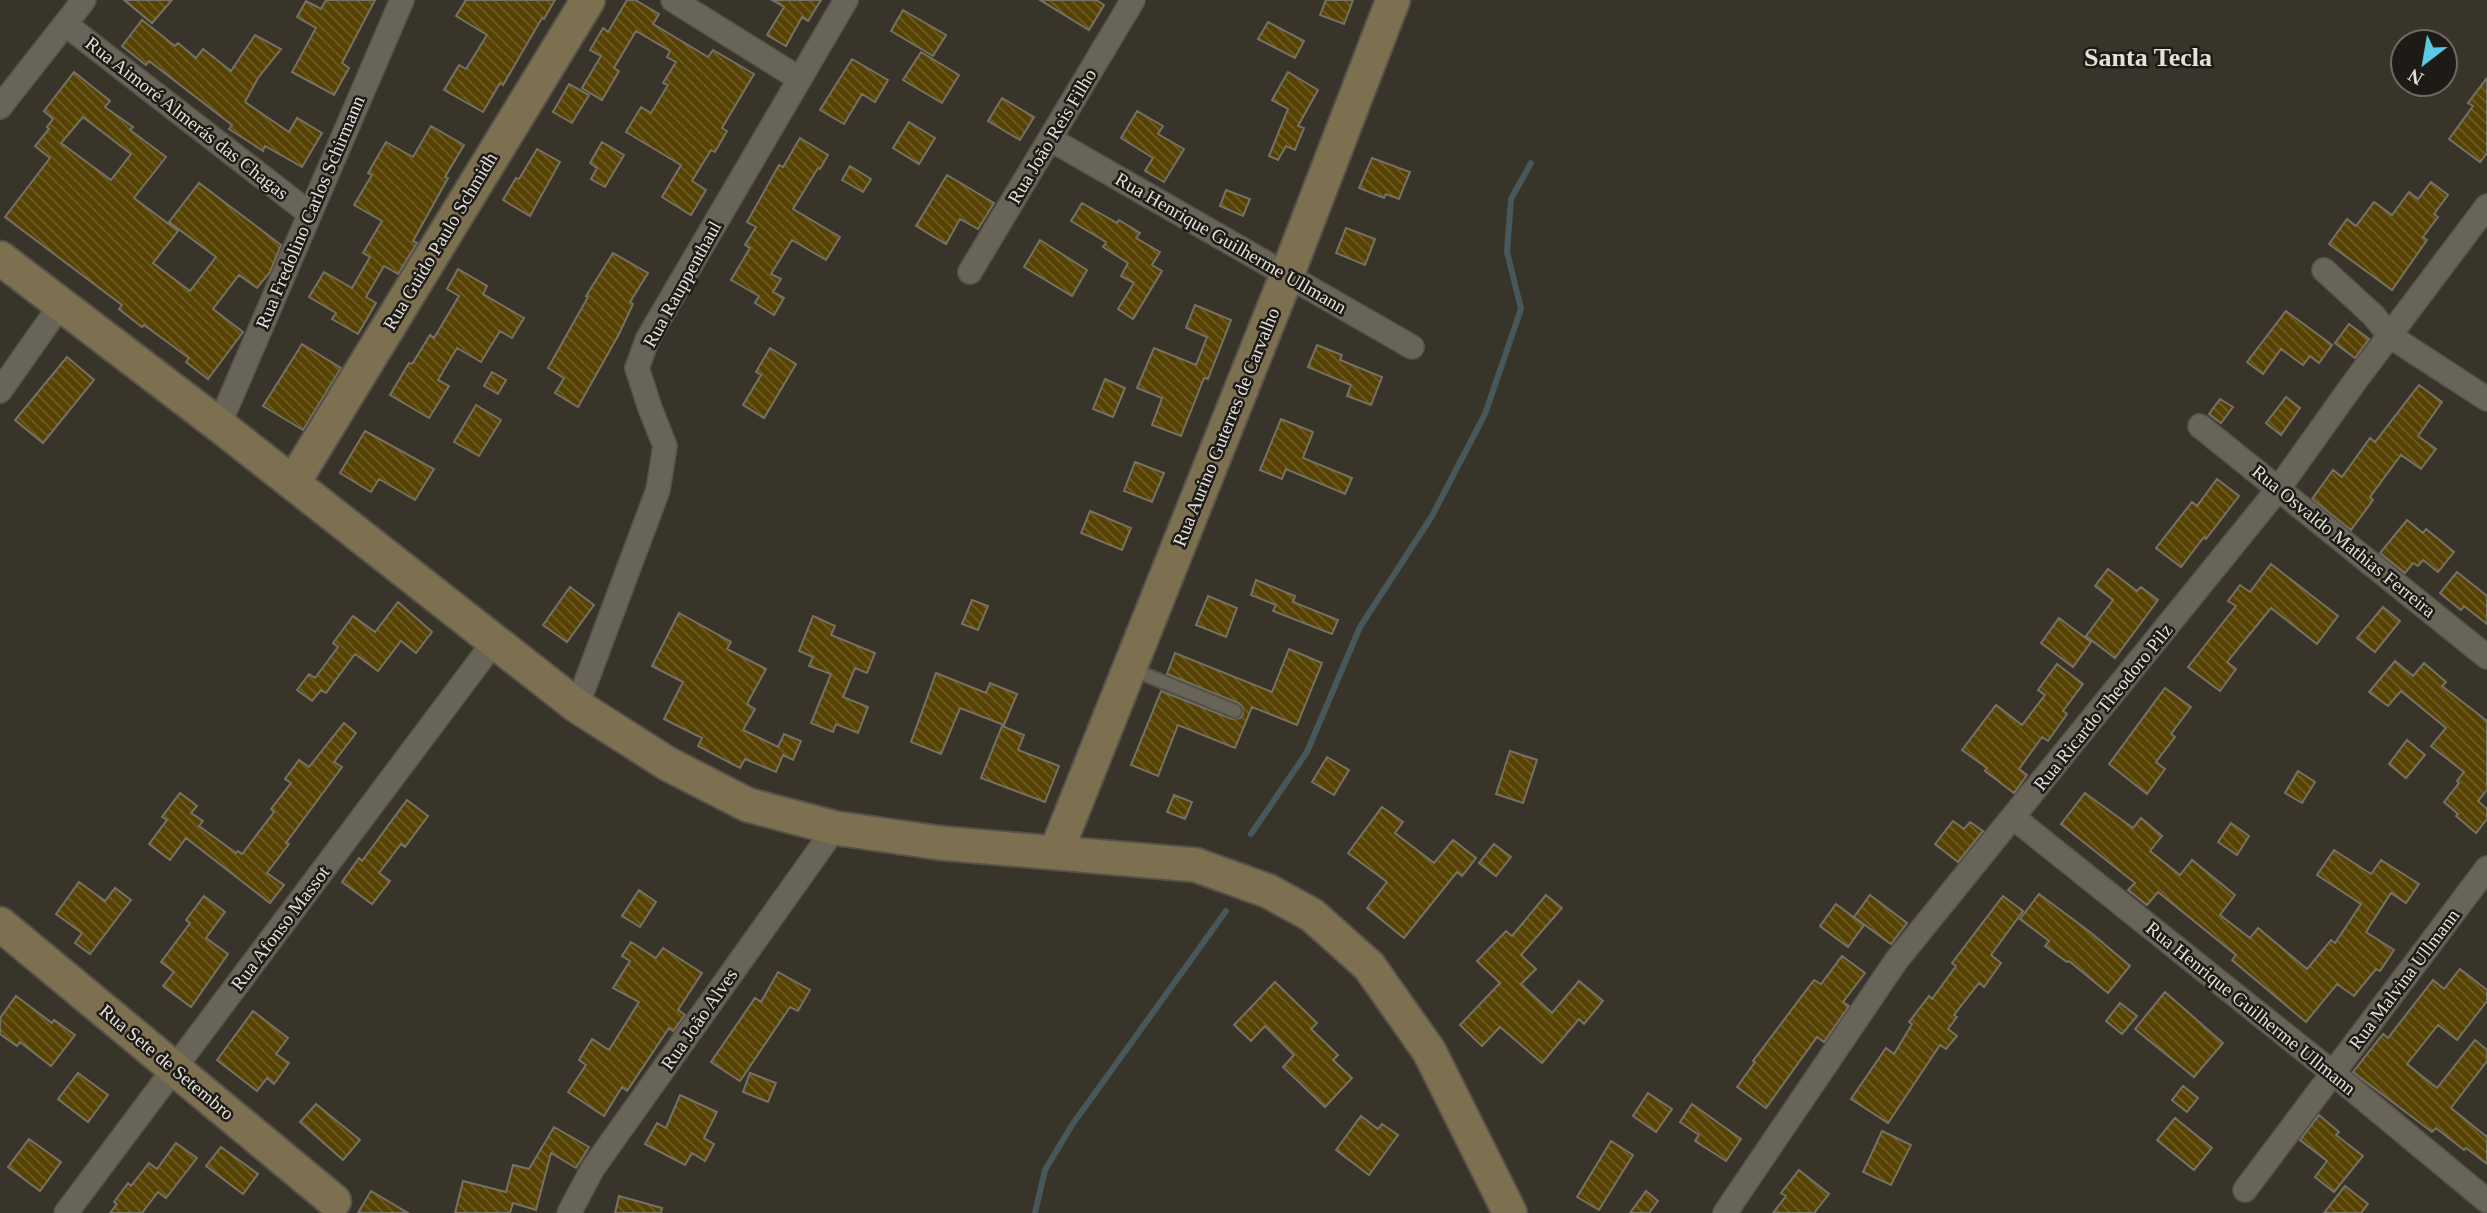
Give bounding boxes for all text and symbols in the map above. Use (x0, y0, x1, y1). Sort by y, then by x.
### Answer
north arrow (2389, 28, 2459, 98)
street label: Rua Aimoré Almerás das Chagas (82, 32, 292, 204)
district label: Santa Tecla (2084, 43, 2212, 72)
text: N (2404, 64, 2427, 90)
street label: Rua João Reis Filho (1003, 65, 1101, 207)
street label: Rua Fredolino Carlos Schirmann (251, 92, 369, 331)
street label: Rua Guido Paulo Schmidh (379, 148, 502, 333)
street label: Rua Henrique Guilherme Ullmann (1112, 168, 1351, 318)
street label: Rua Rauppenthaul (639, 217, 725, 351)
street label: Rua Aurino Guterres de Carvalho (1168, 305, 1284, 549)
street label: Rua Osvaldo Mathias Ferreira (2248, 461, 2440, 622)
street label: Rua Ricardo Theodoro Pilz (2029, 620, 2177, 794)
street label: Rua Afonso Massot (227, 861, 334, 994)
street label: Rua Malvina Ullmann (2344, 904, 2464, 1053)
street label: Rua Henrique Guilherme Ullmann (2142, 917, 2360, 1099)
street label: Rua João Alves (656, 965, 742, 1073)
street label: Rua Sete de Setembro (96, 1000, 238, 1124)

